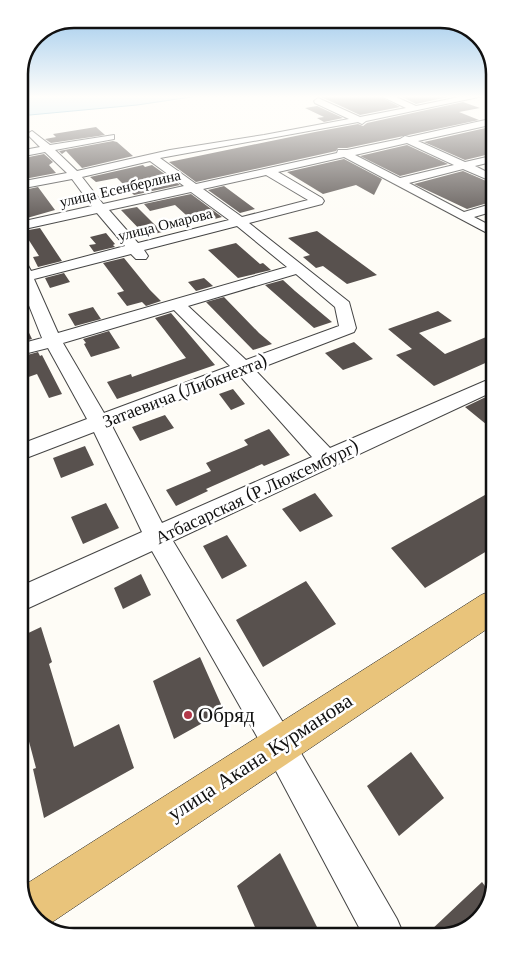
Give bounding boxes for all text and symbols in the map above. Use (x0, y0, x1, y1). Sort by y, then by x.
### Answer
street label: улица Есенберлина (58, 165, 183, 211)
street label: улица Омарова (116, 203, 215, 245)
street label: Затаевича (Либкнехта) (100, 349, 270, 433)
street label: Атбасарская (Р.Люксембург) (152, 435, 362, 549)
street label: улица Акана Курманова (163, 687, 358, 826)
place label: Обряд (198, 702, 255, 728)
marker: Обряд (182, 709, 194, 721)

